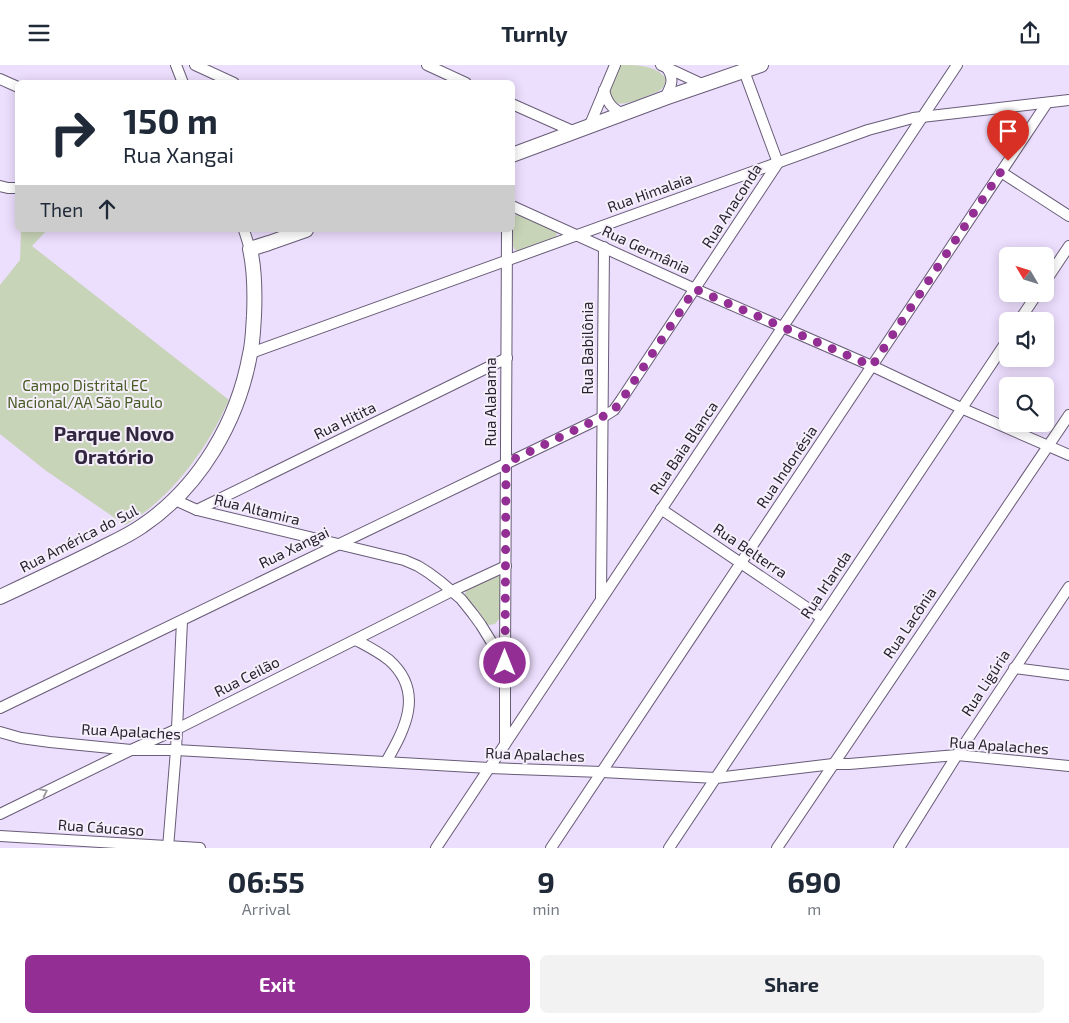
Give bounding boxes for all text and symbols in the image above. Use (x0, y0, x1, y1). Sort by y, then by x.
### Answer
icon: menu (25, 19, 53, 47)
icon: share (1016, 19, 1044, 47)
text: Turnly (501, 20, 568, 46)
text: 150 m (123, 99, 218, 141)
icon: right (40, 100, 105, 165)
pin (987, 110, 1029, 161)
icon: arrive (994, 117, 1022, 145)
text: Rua Xangai (123, 141, 234, 167)
street label: Rua Anaconda (697, 160, 765, 251)
street label: Rua Himalaia (605, 168, 695, 216)
icon: ahead (93, 195, 121, 223)
text: Then (40, 198, 83, 221)
street label: Rua Germânia (600, 221, 693, 277)
north arrow (999, 247, 1054, 303)
map controls (999, 247, 1054, 432)
street label: Rua Babilônia (578, 302, 596, 394)
button: sound (999, 312, 1054, 367)
street label: Rua Alabama (481, 357, 499, 447)
park label: Campo Distrital EC Nacional/AA São Paulo (7, 376, 163, 411)
button: search (999, 377, 1054, 432)
street label: Rua Hitita (311, 397, 378, 443)
street label: Rua Baia Blanca (645, 397, 721, 497)
district label: Parque Novo Oratório (54, 421, 174, 468)
street label: Rua Indonésia (752, 422, 820, 511)
street label: Rua Altamira (212, 490, 302, 528)
street label: Rua América do Sul (16, 500, 141, 576)
street label: Rua Belterra (710, 519, 791, 581)
street label: Rua Xangai (256, 522, 332, 572)
street label: Rua Irlanda (796, 547, 854, 622)
street label: Rua Lacônia (879, 584, 939, 661)
position arrow (478, 636, 530, 688)
street label: Rua Ligúria (957, 646, 1013, 719)
street label: Rua Ceilão (211, 652, 282, 700)
street label: Rua Apalaches (81, 719, 181, 743)
street label: Rua Apalaches (949, 733, 1049, 757)
street label: Rua Apalaches (485, 743, 585, 765)
one-way arrow (39, 788, 48, 799)
street label: Rua Cáucaso (57, 815, 145, 839)
text: 06:55 (227, 863, 305, 899)
text: 9 (537, 863, 555, 899)
text: 690 (787, 863, 842, 899)
text: Arrival (242, 899, 291, 918)
text: min (532, 899, 560, 918)
text: m (807, 899, 821, 918)
button: Exit (25, 955, 530, 1013)
button: Share (540, 955, 1044, 1013)

